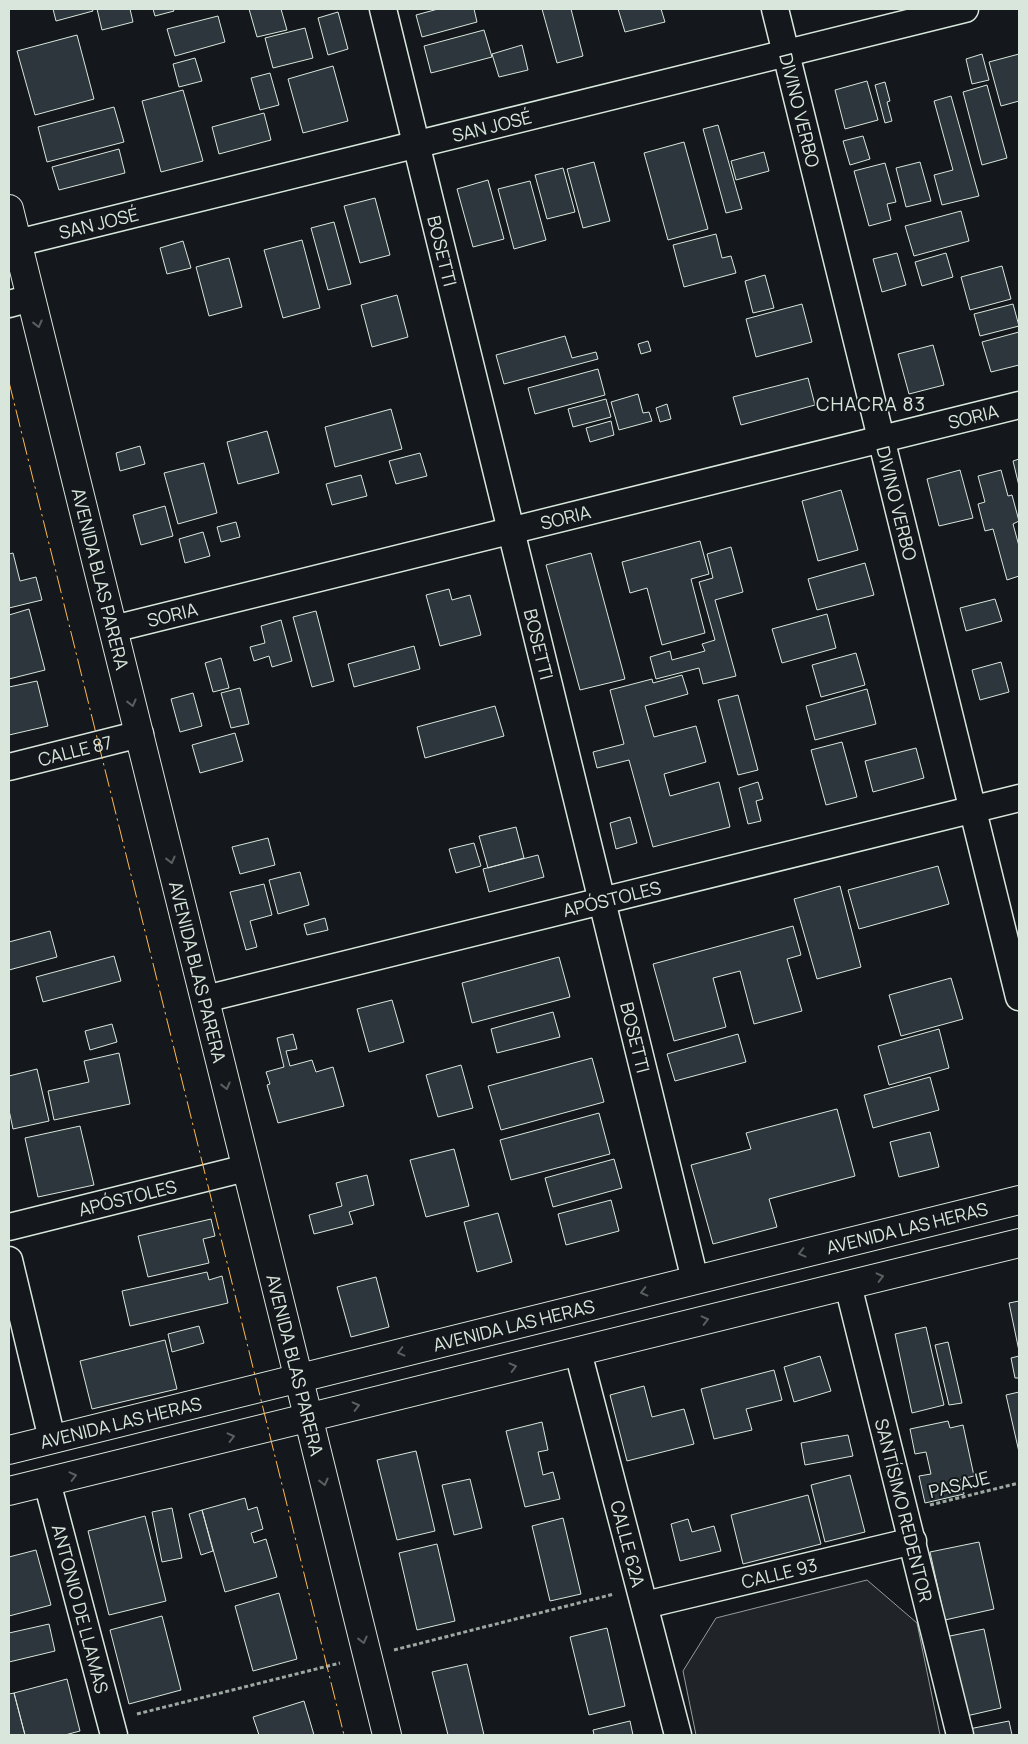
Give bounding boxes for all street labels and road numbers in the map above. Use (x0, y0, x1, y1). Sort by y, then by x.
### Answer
street label: DIVINO VERBO (774, 50, 826, 170)
street label: SAN JOSÉ (449, 104, 534, 147)
street label: SAN JOSÉ (56, 201, 141, 244)
street label: BOSETTI (422, 213, 463, 289)
street label: SORIA (945, 398, 1001, 434)
street label: DIVINO VERBO (871, 444, 923, 563)
street label: AVENIDA BLAS PARERA (67, 485, 135, 673)
street label: SORIA (538, 499, 594, 535)
street label: SORIA (145, 596, 200, 632)
street label: BOSETTI (519, 606, 559, 682)
street label: CALLE 87 (35, 730, 115, 771)
street label: APÓSTOLES (560, 875, 663, 922)
street label: AVENIDA BLAS PARERA (164, 879, 232, 1066)
street label: BOSETTI (615, 1000, 656, 1075)
street label: APÓSTOLES (76, 1174, 179, 1221)
street label: AVENIDA LAS HERAS (824, 1196, 990, 1259)
street label: AVENIDA BLAS PARERA (261, 1272, 330, 1459)
street label: AVENIDA LAS HERAS (430, 1294, 597, 1357)
street label: AVENIDA LAS HERAS (37, 1391, 204, 1454)
street label: SANTÍSIMO REDENTOR (870, 1416, 938, 1604)
street label: PASAJE (926, 1465, 992, 1503)
street label: CALLE 62A (605, 1498, 651, 1590)
street label: ANTONIO DE LLAMAS (47, 1522, 114, 1696)
street label: CALLE 93 (739, 1552, 820, 1594)

